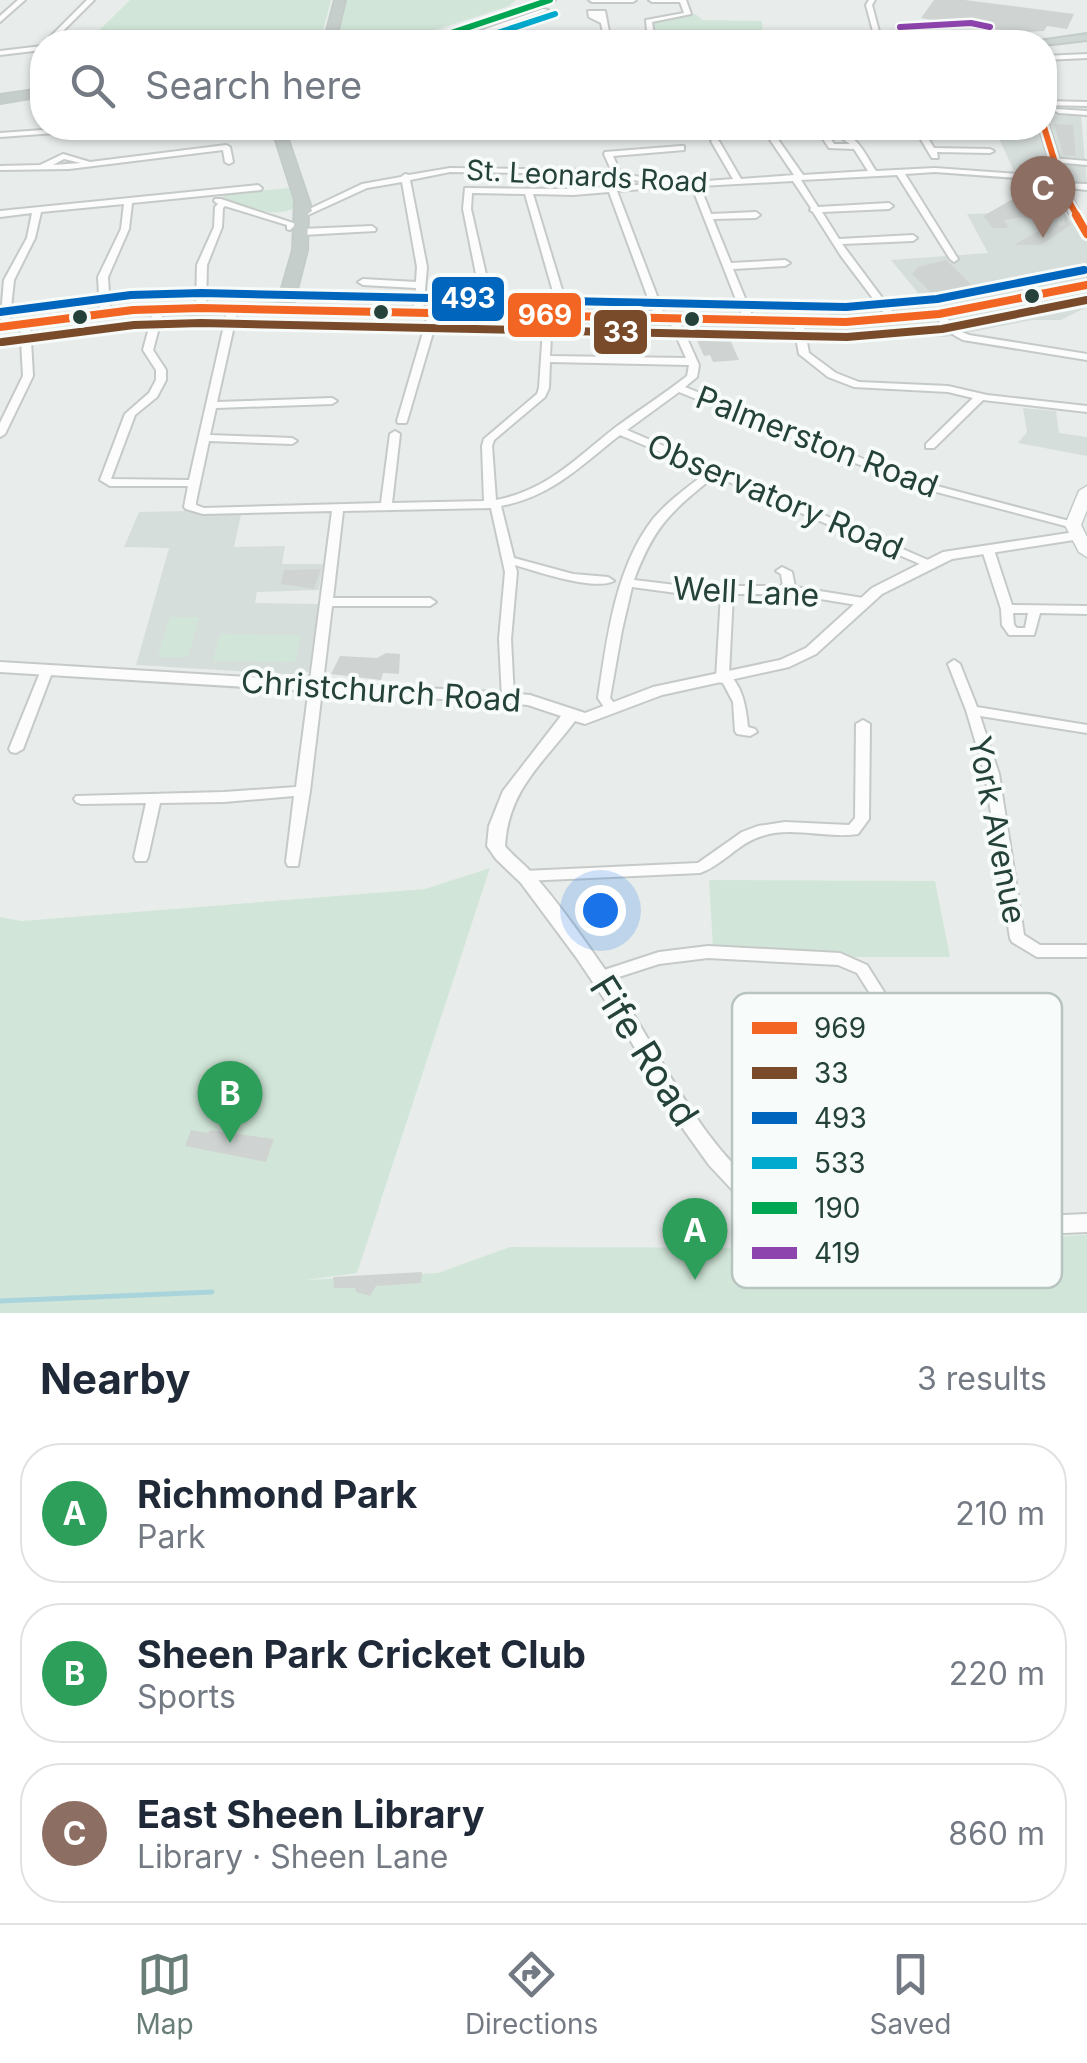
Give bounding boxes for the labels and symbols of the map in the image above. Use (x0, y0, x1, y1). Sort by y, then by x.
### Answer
street label: St. Leonards Road (465, 153, 709, 199)
pin: C (1010, 156, 1076, 238)
line badge: 493 (430, 275, 506, 323)
text: 493 (440, 281, 496, 315)
unlabelled marker (1022, 286, 1042, 306)
line badge: 969 (506, 291, 583, 339)
text: 969 (518, 298, 572, 332)
unlabelled marker (371, 302, 391, 322)
unlabelled marker (70, 307, 90, 327)
line badge: 33 (592, 308, 649, 356)
unlabelled marker (682, 309, 702, 329)
text: 33 (603, 315, 639, 349)
street label: Palmerston Road (691, 377, 944, 506)
street label: Observatory Road (641, 425, 909, 568)
street label: Well Lane (672, 568, 820, 615)
street label: Christchurch Road (240, 661, 522, 720)
street label: York Avenue (960, 733, 1035, 927)
your location (575, 885, 626, 936)
street label: Fife Road (581, 967, 709, 1134)
legend (732, 993, 1062, 1288)
text: 969 (814, 1011, 866, 1045)
text: 33 (814, 1056, 849, 1090)
pin: B (198, 1060, 262, 1143)
text: 493 (814, 1101, 867, 1135)
text: 533 (814, 1146, 866, 1180)
text: 190 (814, 1191, 860, 1225)
pin: A (662, 1198, 728, 1280)
text: 419 (814, 1236, 860, 1270)

